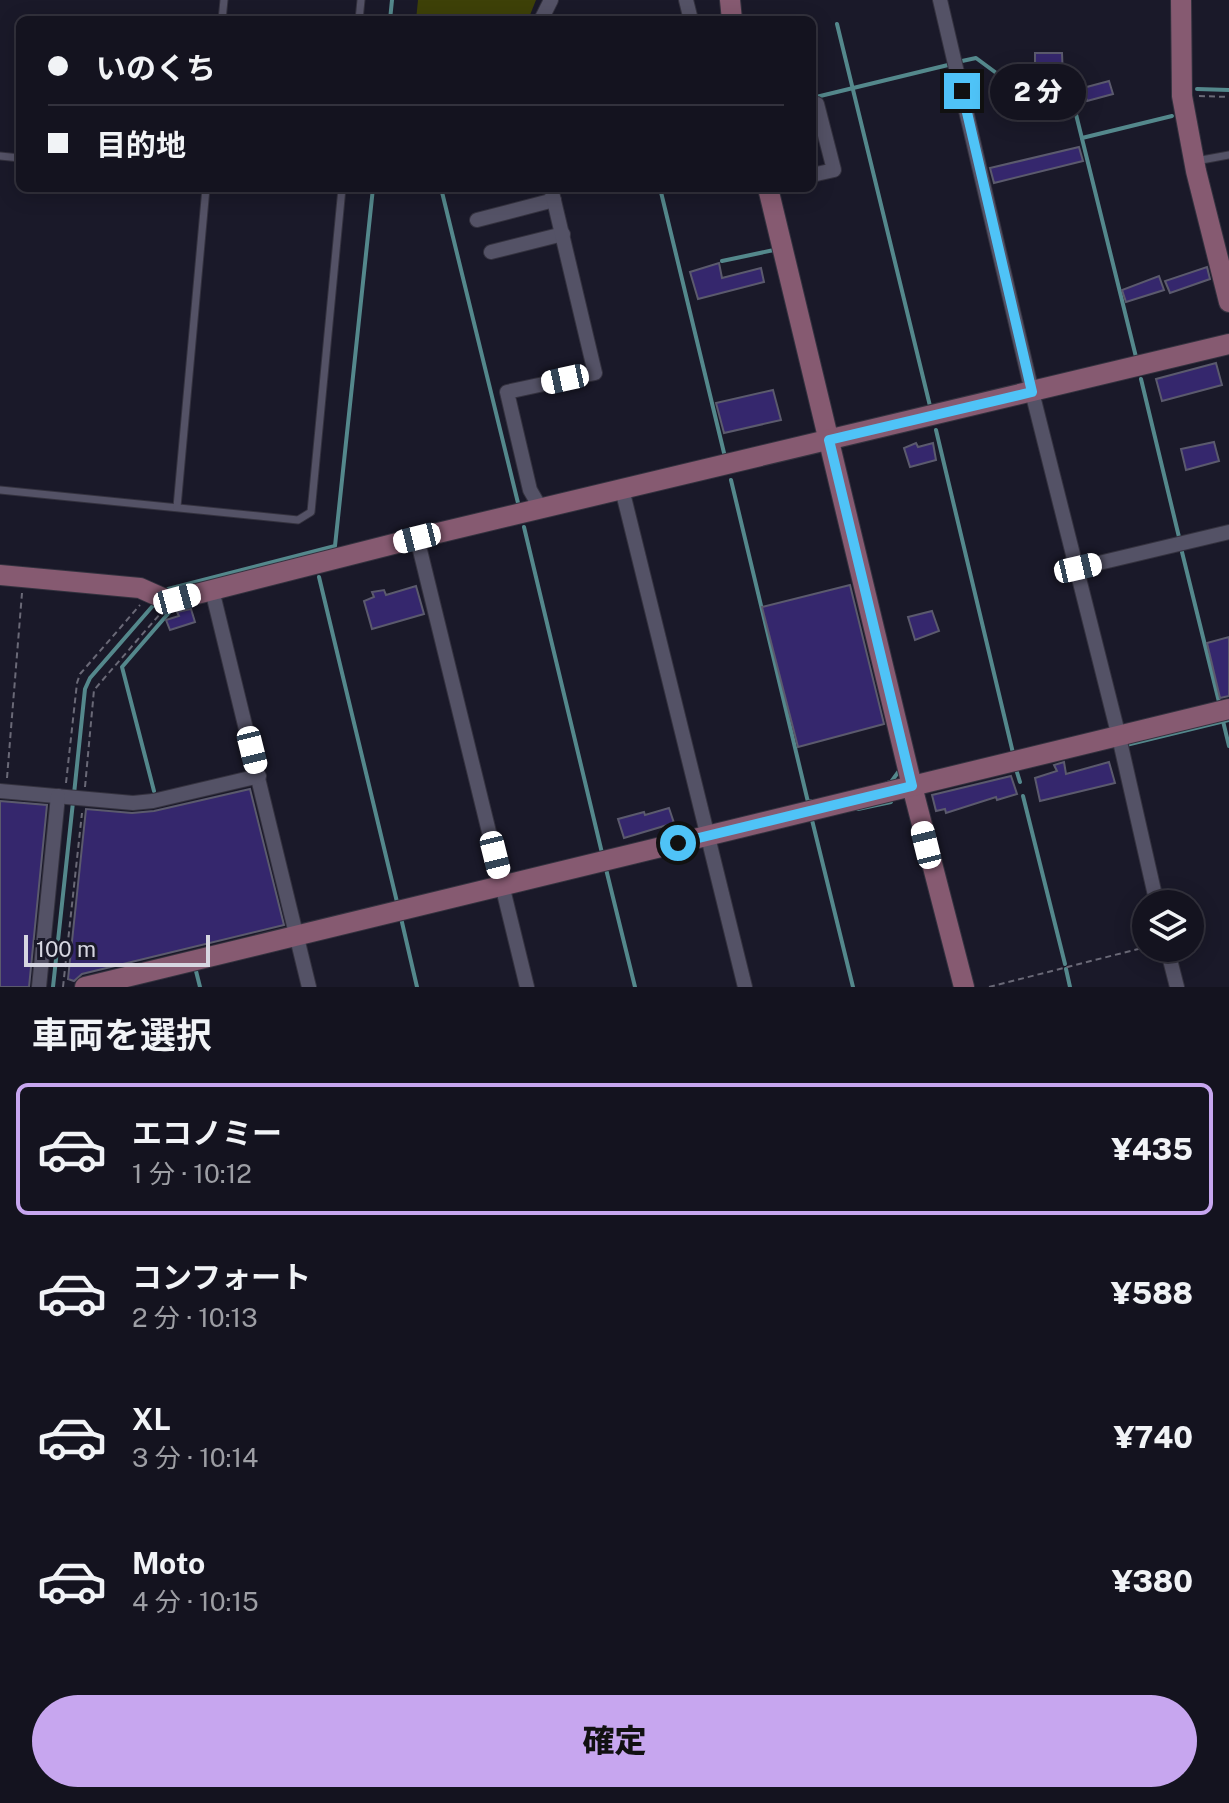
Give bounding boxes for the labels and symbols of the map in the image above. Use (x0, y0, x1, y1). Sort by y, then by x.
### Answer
callout: 2 分 (990, 63, 1086, 119)
route end (944, 73, 980, 109)
car (539, 362, 591, 396)
car (391, 521, 443, 555)
car (1052, 551, 1104, 585)
car (151, 581, 203, 617)
car (235, 724, 269, 776)
car (909, 819, 943, 871)
route start (660, 825, 696, 861)
car (478, 829, 512, 881)
scale bar (24, 931, 210, 967)

